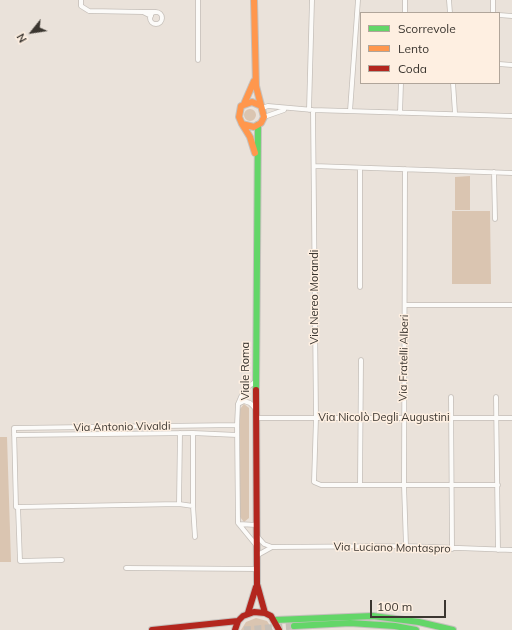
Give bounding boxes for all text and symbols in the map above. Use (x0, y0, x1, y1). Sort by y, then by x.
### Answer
north arrow (12, 12, 52, 52)
legend (360, 12, 500, 84)
text: Scorrevole (398, 21, 456, 36)
text: N (13, 31, 30, 45)
text: Lento (398, 41, 429, 56)
text: Coda (398, 61, 427, 76)
street label: Via Nereo Morandi (308, 250, 322, 344)
street label: Via Fratelli Alberi (397, 315, 411, 401)
street label: Viale Roma (239, 342, 253, 400)
street label: Via Nicolò Degli Augustini (318, 411, 450, 425)
street label: Via Antonio Vivaldi (73, 420, 171, 434)
street label: Via Luciano Montaspro (333, 540, 451, 556)
scale bar (372, 592, 448, 618)
text: 100 m (377, 599, 412, 614)

